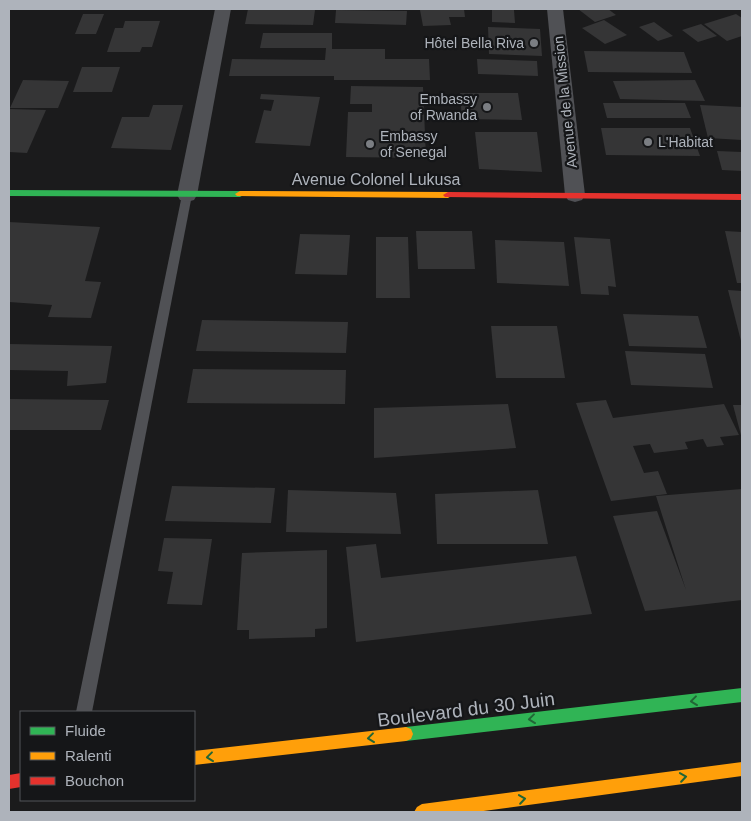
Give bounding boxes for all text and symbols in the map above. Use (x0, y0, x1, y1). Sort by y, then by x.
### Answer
place label: Hôtel Bella Riva (424, 35, 524, 51)
street label: Avenue de la Mission (550, 35, 580, 169)
marker: Hôtel Bella Riva (528, 37, 540, 49)
place label: Embassy of Rwanda (410, 91, 477, 123)
marker: Embassy of Rwanda (481, 101, 493, 113)
place label: Embassy of Senegal (380, 128, 447, 160)
place label: L'Habitat (658, 134, 713, 150)
marker: L'Habitat (642, 136, 654, 148)
marker: Embassy of Senegal (364, 138, 376, 150)
street label: Avenue Colonel Lukusa (292, 171, 460, 188)
street label: Boulevard du 30 Juin (376, 688, 556, 731)
one-way arrow (690, 695, 698, 706)
legend (20, 711, 195, 801)
one-way arrow (528, 713, 536, 724)
text: Fluide (65, 722, 106, 739)
one-way arrow (367, 732, 375, 743)
text: Ralenti (65, 747, 112, 764)
one-way arrow (205, 751, 213, 762)
text: Bouchon (65, 772, 124, 789)
one-way arrow (680, 772, 688, 783)
one-way arrow (518, 794, 527, 804)

